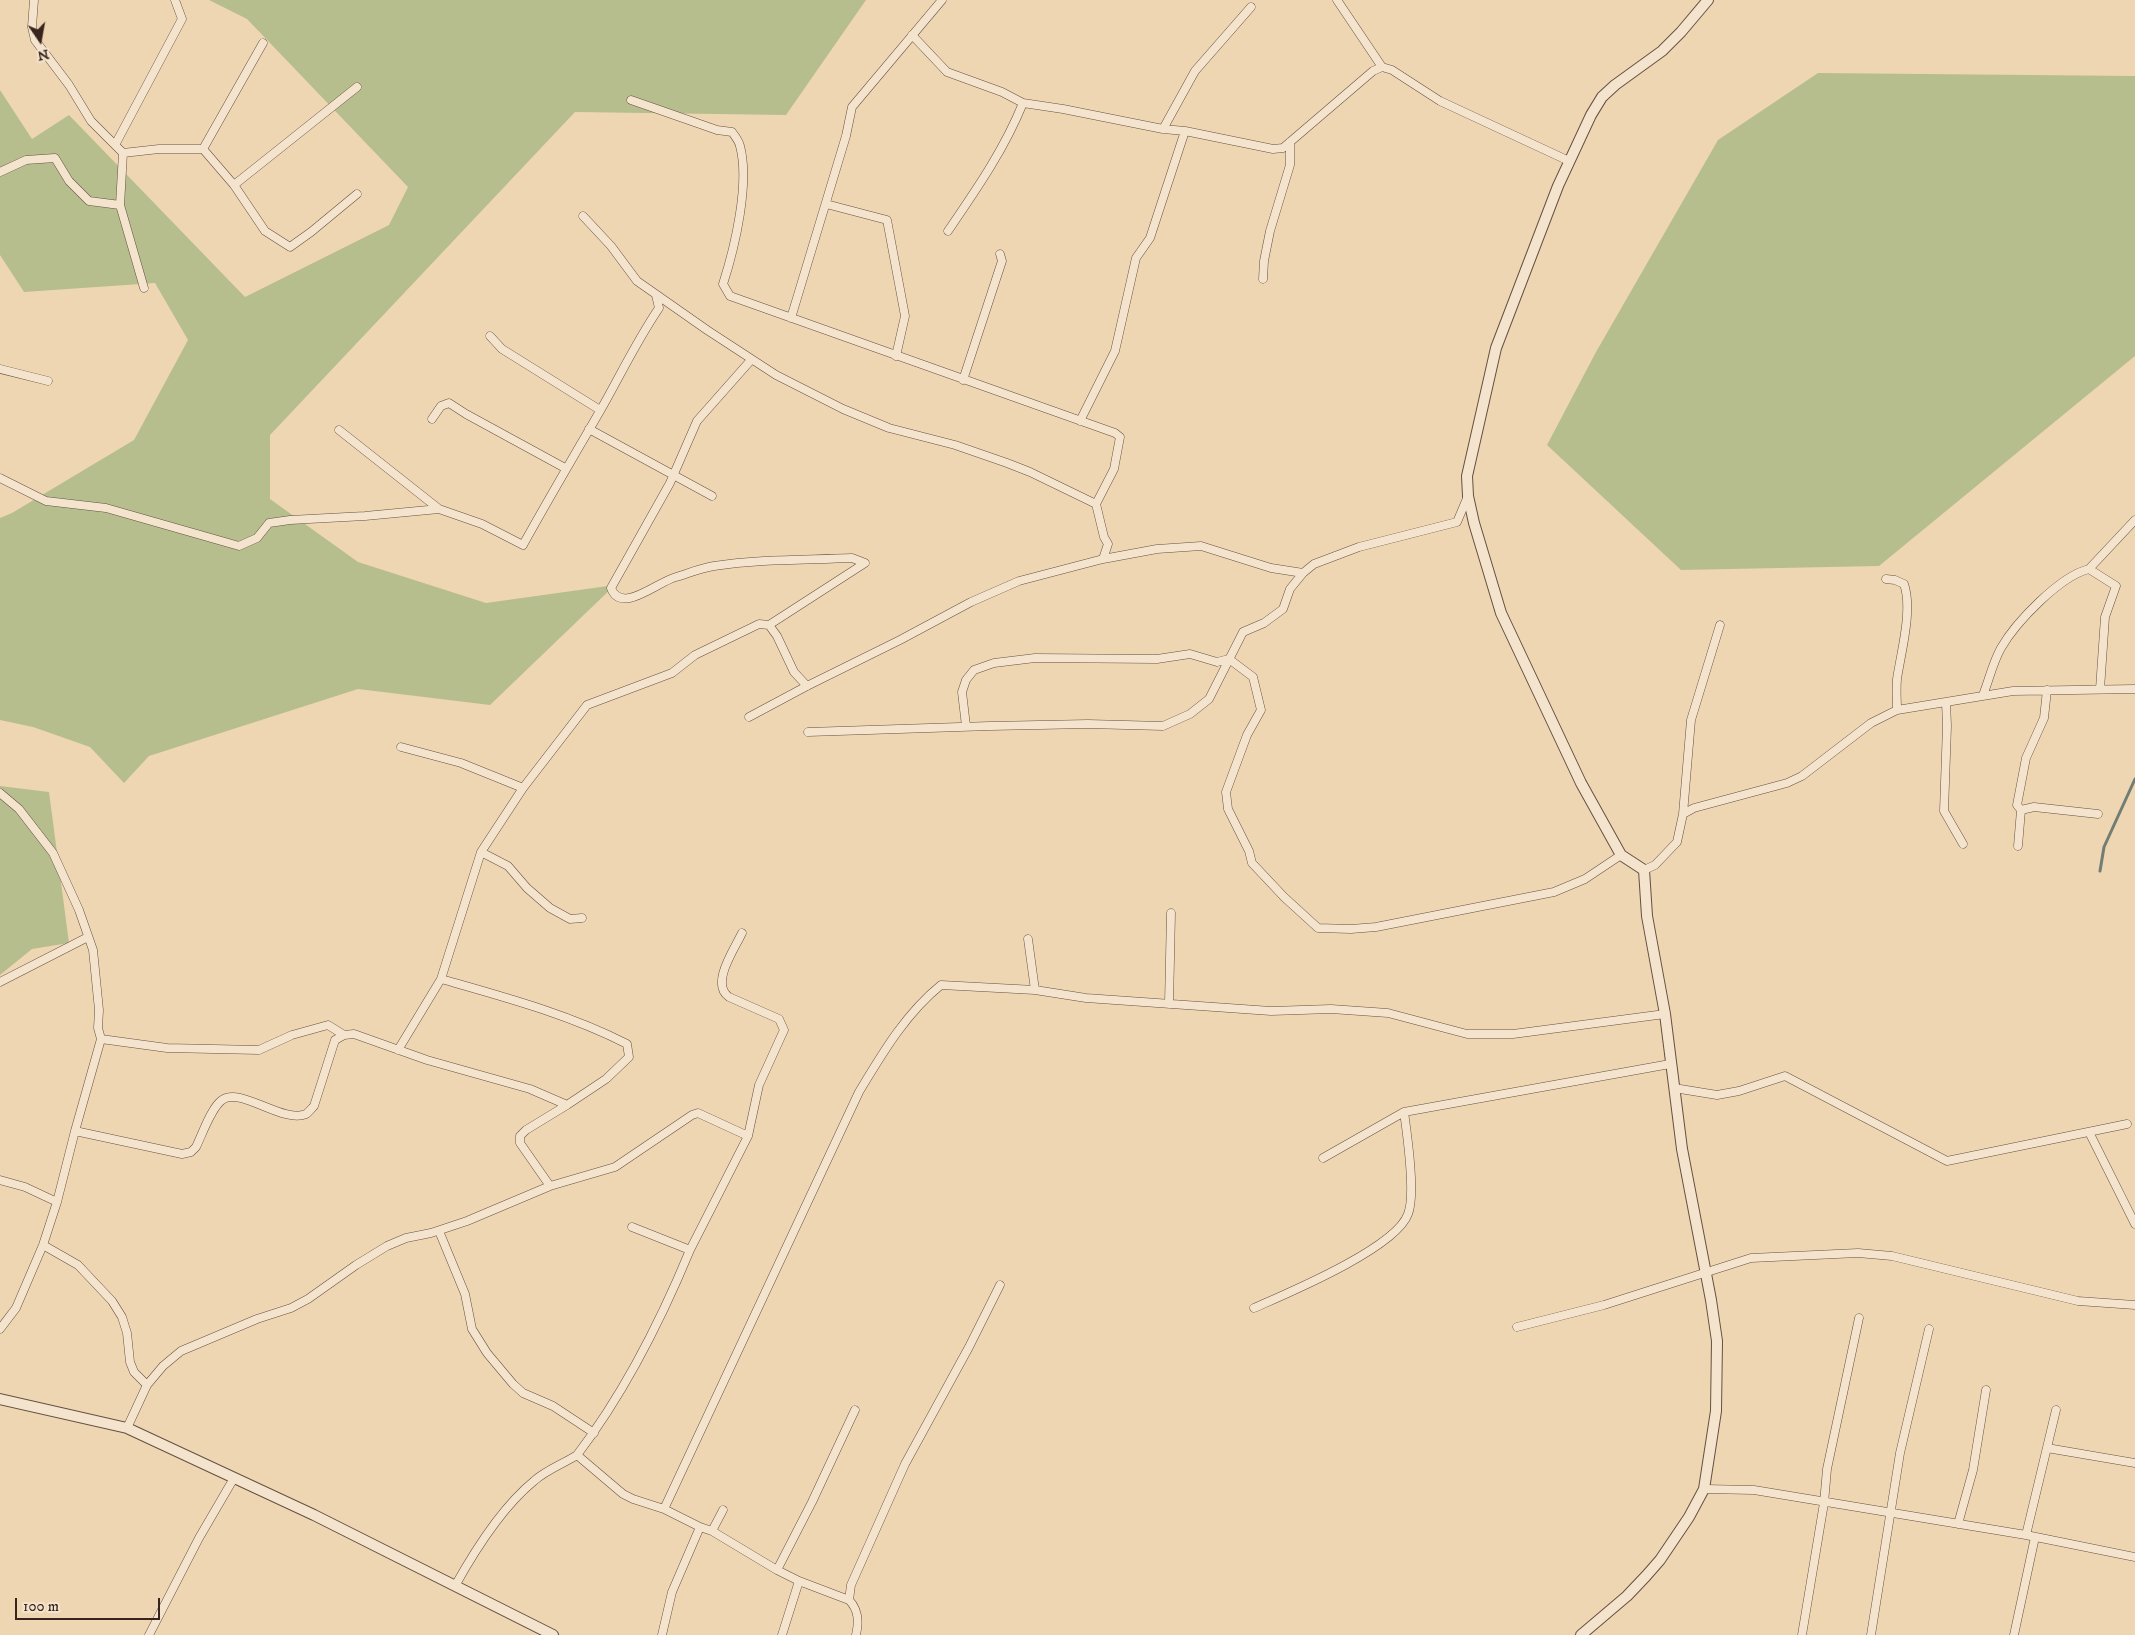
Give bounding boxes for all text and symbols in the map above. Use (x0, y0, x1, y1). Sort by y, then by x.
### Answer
north arrow (15, 15, 65, 65)
text: N (36, 45, 51, 65)
scale bar (18, 1588, 162, 1620)
text: 100 m (23, 1597, 59, 1616)

